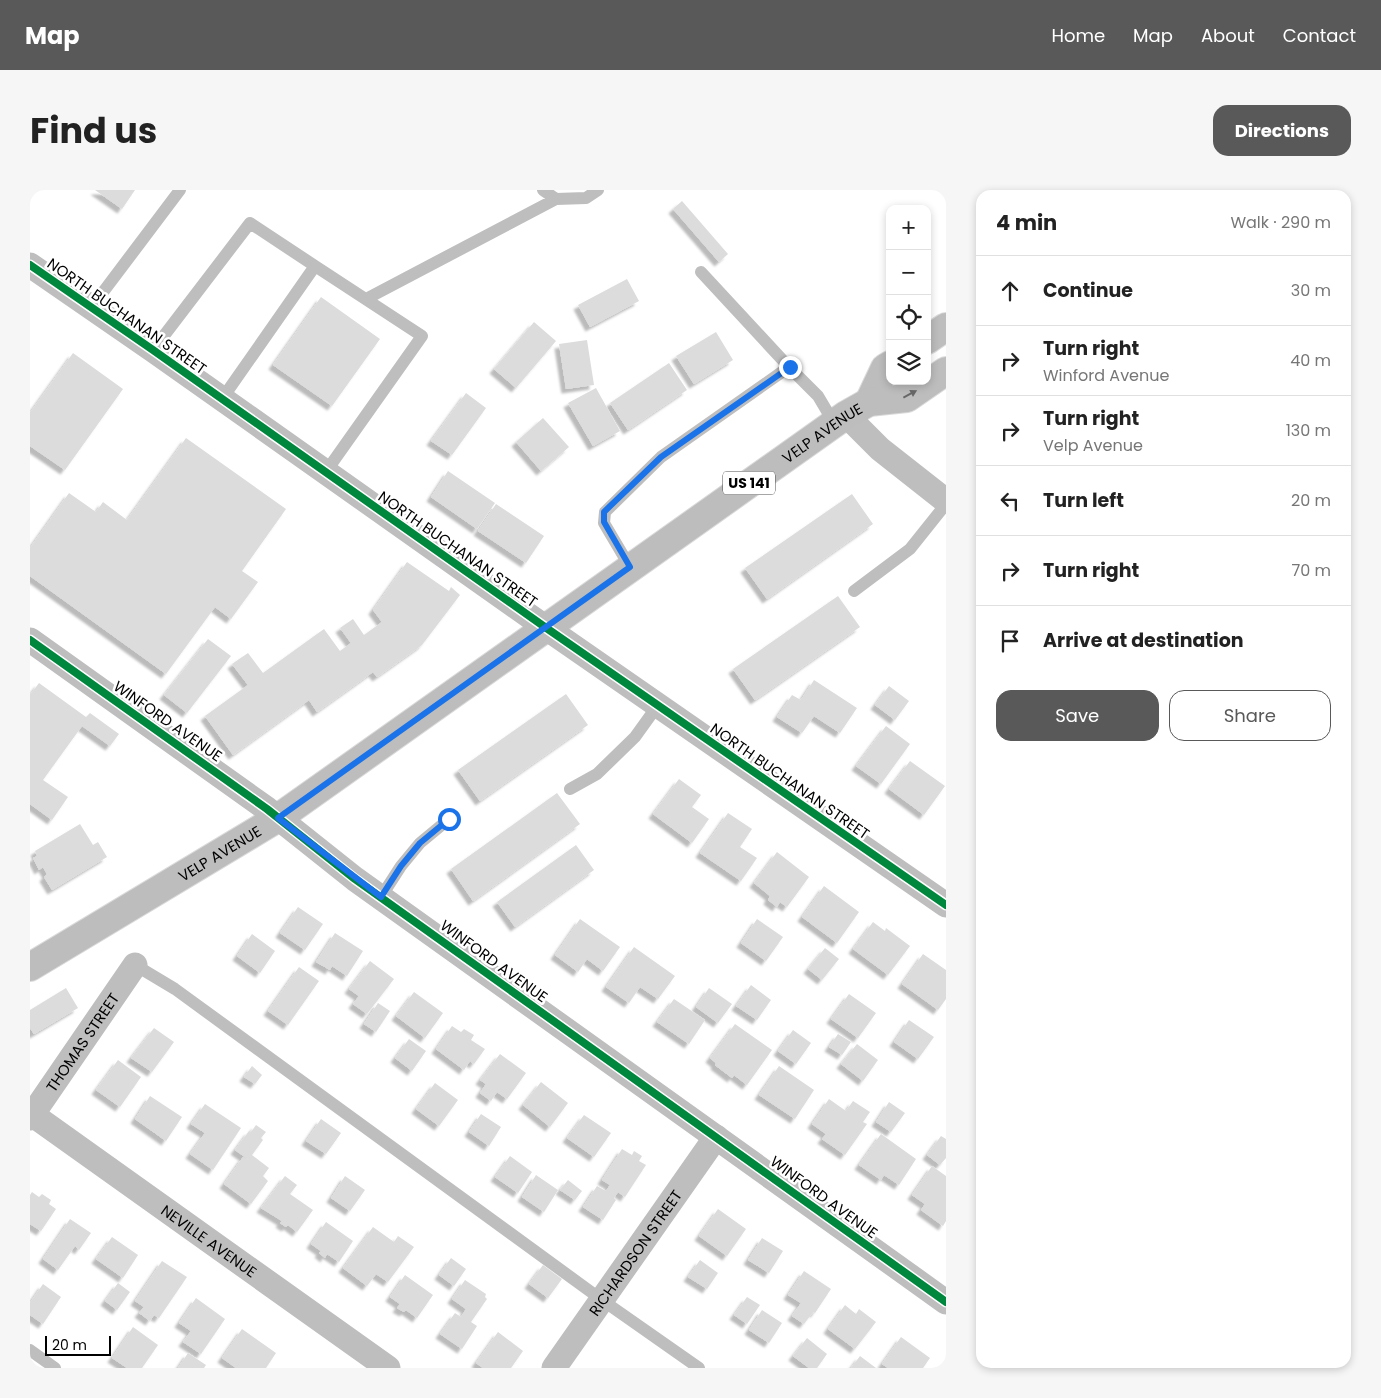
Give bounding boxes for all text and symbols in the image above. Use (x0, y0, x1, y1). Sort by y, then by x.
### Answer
text: Map (25, 19, 80, 52)
text: Home (1051, 23, 1105, 48)
text: Map (1133, 23, 1173, 48)
text: About (1201, 23, 1255, 48)
text: Contact (1283, 23, 1356, 48)
button: Directions (1213, 105, 1351, 156)
text: Find us (30, 106, 157, 155)
map controls (886, 205, 931, 385)
button: + (886, 205, 931, 250)
text: 4 min (996, 208, 1057, 237)
text: Walk · 290 m (1230, 211, 1331, 234)
button: − (886, 250, 931, 295)
street label: NORTH BUCHANAN STREET (43, 253, 211, 379)
icon: ahead (996, 277, 1024, 305)
text: Continue (1043, 277, 1133, 304)
text: 30 m (1291, 279, 1331, 302)
button: locate (886, 295, 931, 340)
text: Turn right (1043, 335, 1139, 362)
button: layers (886, 340, 931, 385)
icon: right (996, 347, 1024, 375)
text: 40 m (1290, 349, 1331, 372)
route end (779, 356, 802, 379)
text: Winford Avenue (1043, 364, 1169, 387)
one-way arrow (903, 390, 918, 398)
street label: VELP AVENUE (778, 398, 866, 468)
text: Turn right (1043, 405, 1139, 432)
icon: right (996, 417, 1024, 445)
text: 130 m (1286, 419, 1331, 442)
text: Velp Avenue (1043, 434, 1143, 457)
road number: US 141 (723, 472, 775, 494)
street label: NORTH BUCHANAN STREET (374, 486, 542, 612)
icon: left (996, 487, 1024, 515)
text: Turn left (1043, 487, 1124, 514)
text: 20 m (1291, 489, 1331, 512)
icon: right (996, 557, 1024, 585)
text: Turn right (1043, 557, 1139, 584)
text: 70 m (1291, 559, 1331, 582)
icon: arrive (996, 627, 1024, 655)
text: Arrive at destination (1043, 627, 1244, 654)
street label: WINFORD AVENUE (109, 676, 227, 766)
button: Save (996, 690, 1159, 741)
button: Share (1169, 690, 1331, 741)
street label: NORTH BUCHANAN STREET (706, 718, 874, 844)
route start (438, 808, 461, 831)
street label: VELP AVENUE (174, 820, 265, 886)
street label: WINFORD AVENUE (436, 915, 552, 1007)
street label: THOMAS STREET (41, 988, 123, 1096)
street label: WINFORD AVENUE (766, 1151, 882, 1243)
street label: RICHARDSON STREET (583, 1185, 686, 1320)
street label: NEVILLE AVENUE (157, 1199, 261, 1282)
scale bar (45, 1333, 111, 1356)
text: 20 m (52, 1335, 87, 1355)

